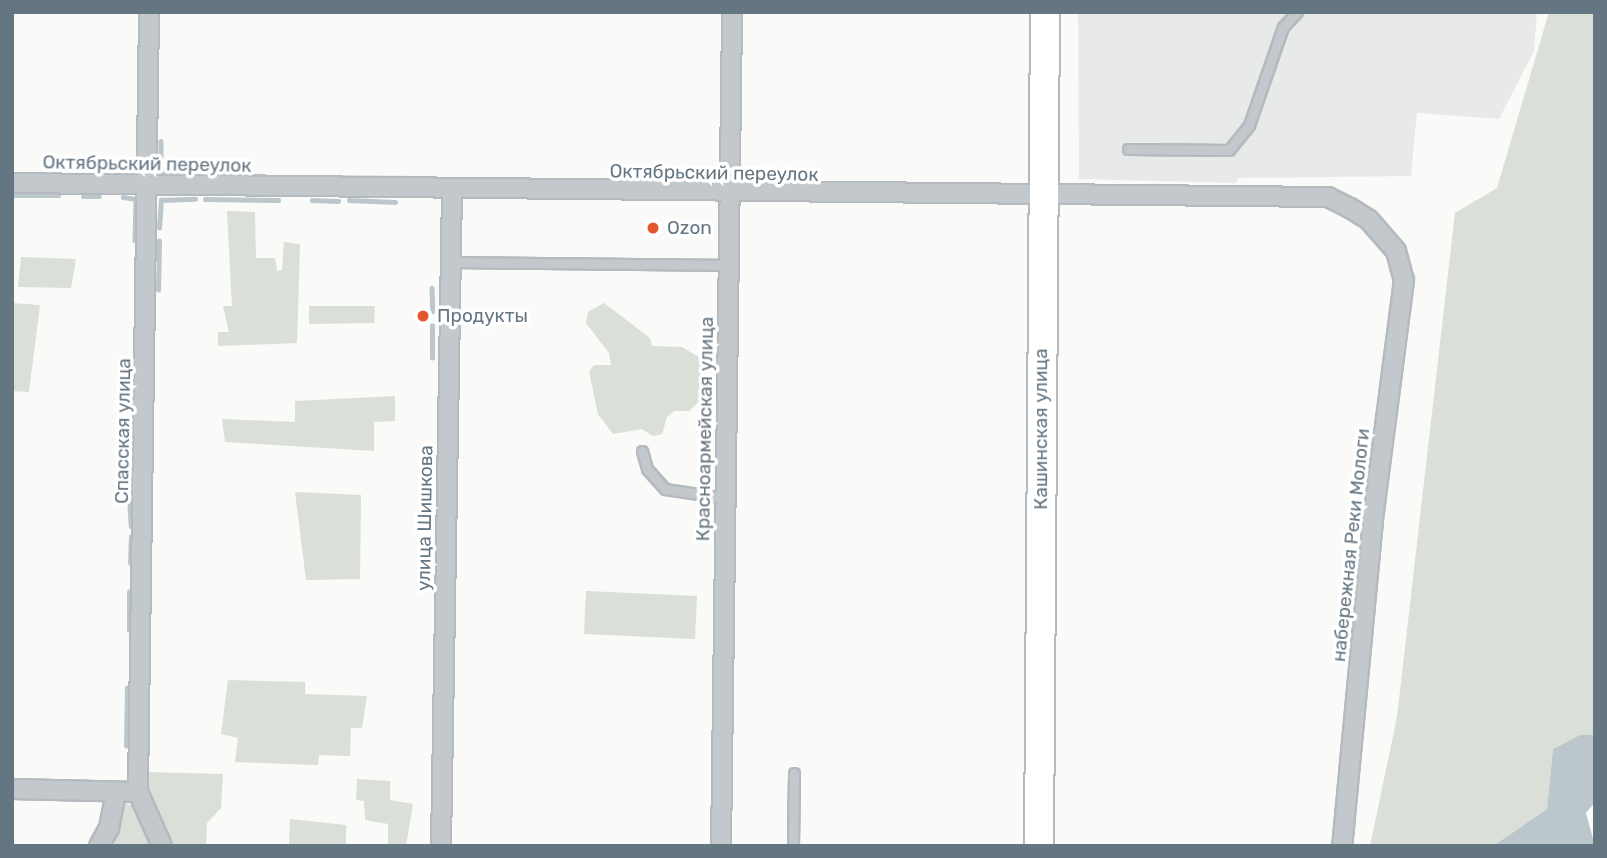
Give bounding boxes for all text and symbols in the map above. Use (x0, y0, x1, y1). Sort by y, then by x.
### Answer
street label: Октябрьский переулок (42, 151, 252, 177)
street label: Октябрьский переулок (609, 160, 819, 186)
place label: Ozon (667, 217, 712, 239)
marker: Ozon (645, 220, 661, 236)
place label: Продукты (437, 305, 528, 327)
marker: Продукты (415, 308, 431, 324)
street label: Красноармейская улица (692, 316, 718, 542)
street label: Кашинская улица (1030, 348, 1052, 510)
street label: Спасская улица (110, 358, 136, 504)
street label: набережная Реки Мологи (1327, 427, 1375, 663)
street label: улица Шишкова (412, 445, 438, 591)

